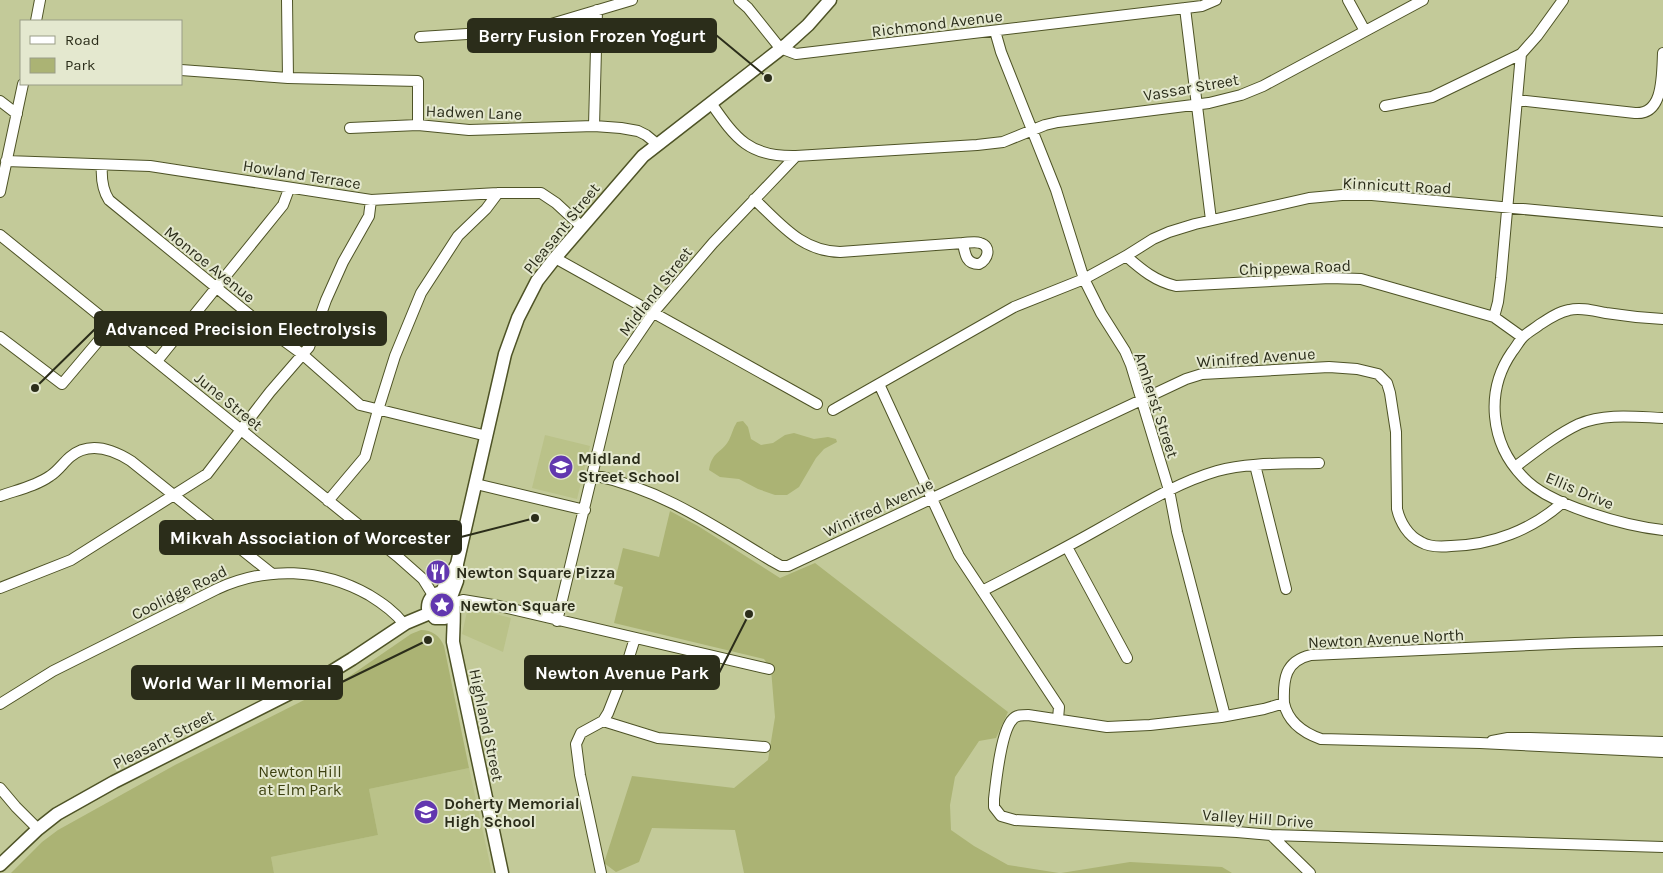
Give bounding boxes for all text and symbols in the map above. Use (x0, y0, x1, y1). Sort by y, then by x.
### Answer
street label: Richmond Avenue (870, 6, 1004, 41)
callout: Berry Fusion Frozen Yogurt (468, 19, 716, 52)
legend (20, 20, 182, 85)
text: Berry Fusion Frozen Yogurt (478, 25, 706, 47)
text: Road (65, 31, 100, 49)
text: Park (65, 56, 95, 74)
street label: Vassar Street (1142, 70, 1240, 105)
street label: Hadwen Lane (425, 101, 522, 124)
street label: Howland Terrace (242, 156, 362, 193)
street label: Kinnicutt Road (1342, 173, 1452, 198)
street label: Pleasant Street (519, 179, 604, 277)
street label: Monroe Avenue (161, 222, 259, 307)
street label: Midland Street (615, 243, 696, 340)
street label: Chippewa Road (1239, 256, 1351, 279)
callout: Advanced Precision Electrolysis (95, 312, 386, 345)
text: Advanced Precision Electrolysis (106, 318, 376, 340)
street label: Winifred Avenue (1196, 344, 1316, 371)
street label: Amherst Street (1130, 350, 1183, 460)
street label: June Street (191, 368, 266, 434)
place label: Midland Street School (578, 449, 680, 486)
school or university icon: Midland Street School (548, 454, 574, 480)
street label: Ellis Drive (1543, 468, 1617, 513)
street label: Winifred Avenue (820, 474, 936, 541)
callout: Mikvah Association of Worcester (160, 521, 461, 554)
text: Mikvah Association of Worcester (170, 527, 450, 549)
restaurant icon: Newton Square Pizza (425, 559, 451, 585)
street label: Coolidge Road (128, 561, 230, 624)
place label: Newton Square Pizza (456, 563, 615, 582)
place icon: Newton Square (429, 592, 455, 618)
place label: Newton Square (460, 596, 576, 615)
street label: Newton Avenue North (1307, 625, 1465, 652)
callout: Newton Avenue Park (525, 656, 719, 689)
text: Newton Avenue Park (535, 662, 709, 684)
callout: World War II Memorial (132, 666, 342, 699)
street label: Highland Street (465, 667, 508, 783)
text: World War II Memorial (142, 672, 332, 694)
street label: Pleasant Street (109, 706, 217, 773)
park label: Newton Hill at Elm Park (258, 762, 342, 799)
place label: Doherty Memorial High School (444, 794, 580, 831)
school or university icon: Doherty Memorial High School (413, 799, 439, 825)
street label: Valley Hill Drive (1202, 805, 1314, 832)

